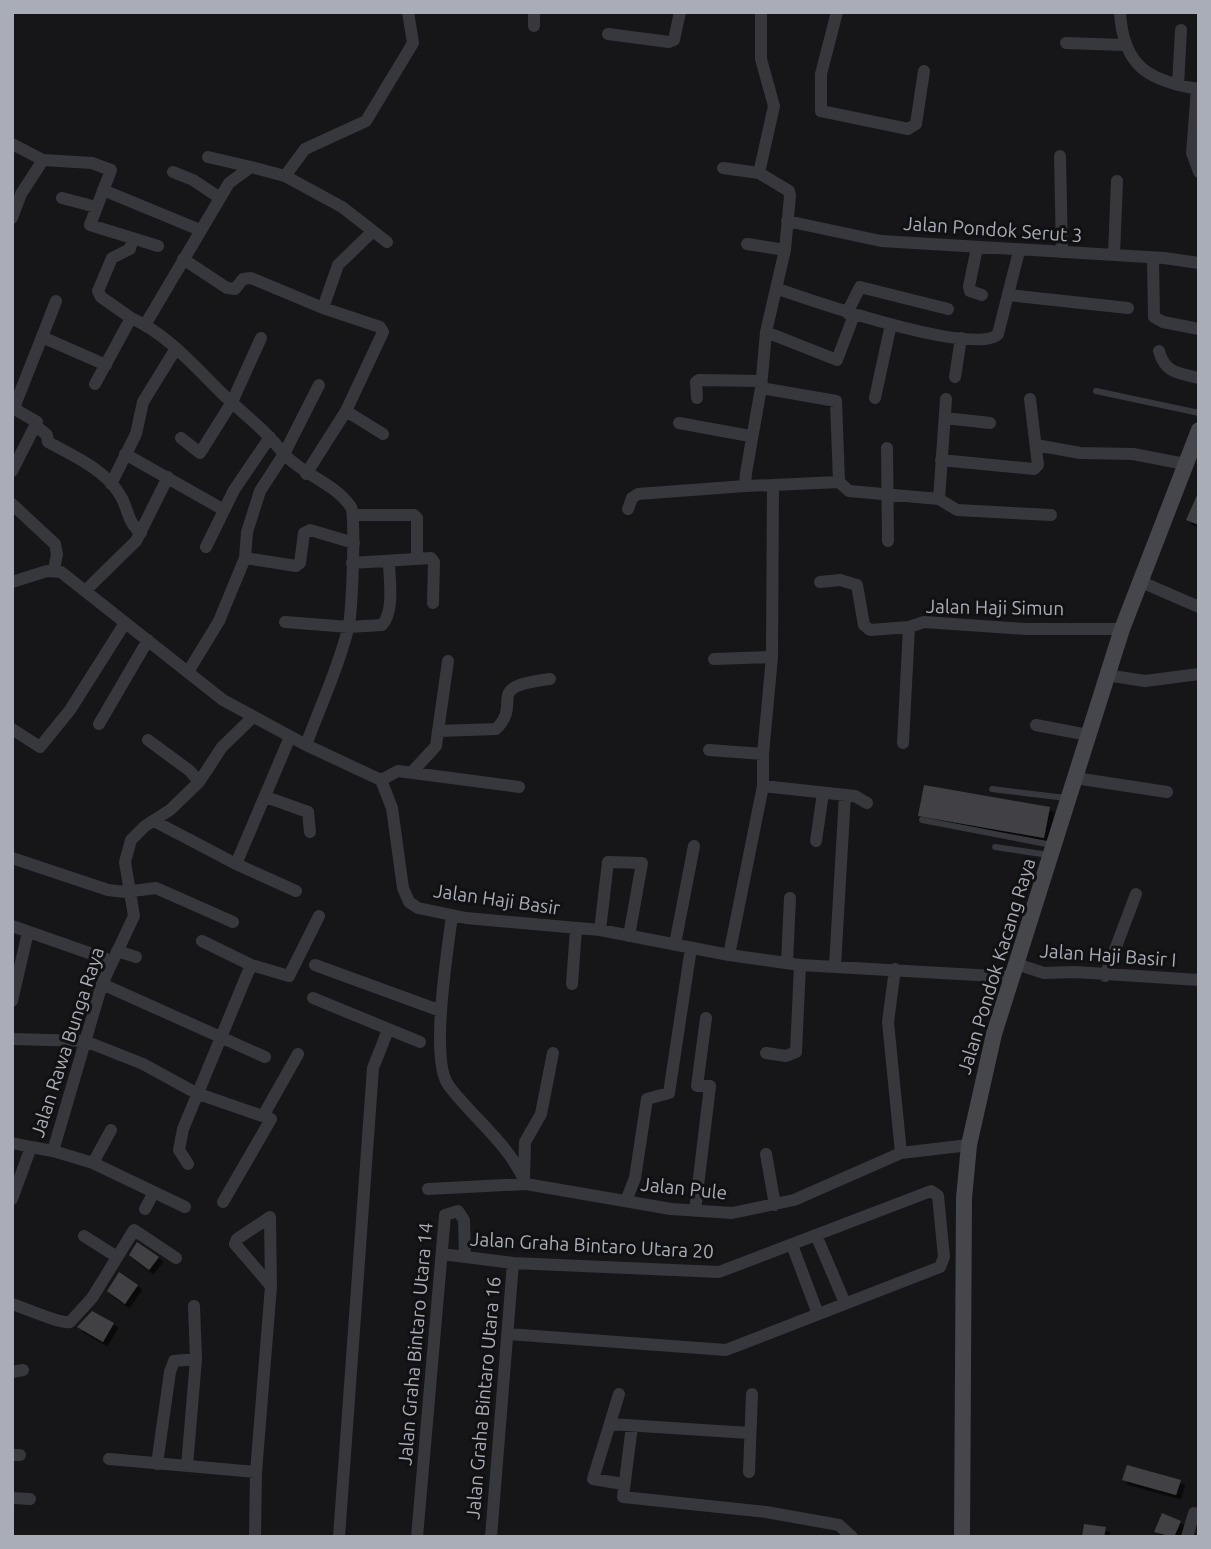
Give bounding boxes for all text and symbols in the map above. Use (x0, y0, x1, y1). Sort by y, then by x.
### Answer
street label: Jalan Pondok Serut 3 (903, 212, 1083, 246)
street label: Jalan Haji Simun (926, 595, 1064, 619)
street label: Jalan Pondok Kacang Raya (953, 855, 1039, 1077)
street label: Jalan Haji Basir (432, 879, 562, 919)
street label: Jalan Haji Basir I (1039, 939, 1177, 971)
street label: Jalan Rawa Bunga Raya (26, 944, 108, 1140)
street label: Jalan Pule (640, 1173, 728, 1203)
street label: Jalan Graha Bintaro Utara 14 (393, 1222, 437, 1466)
street label: Jalan Graha Bintaro Utara 20 (470, 1228, 714, 1262)
street label: Jalan Graha Bintaro Utara 16 (461, 1276, 505, 1520)

